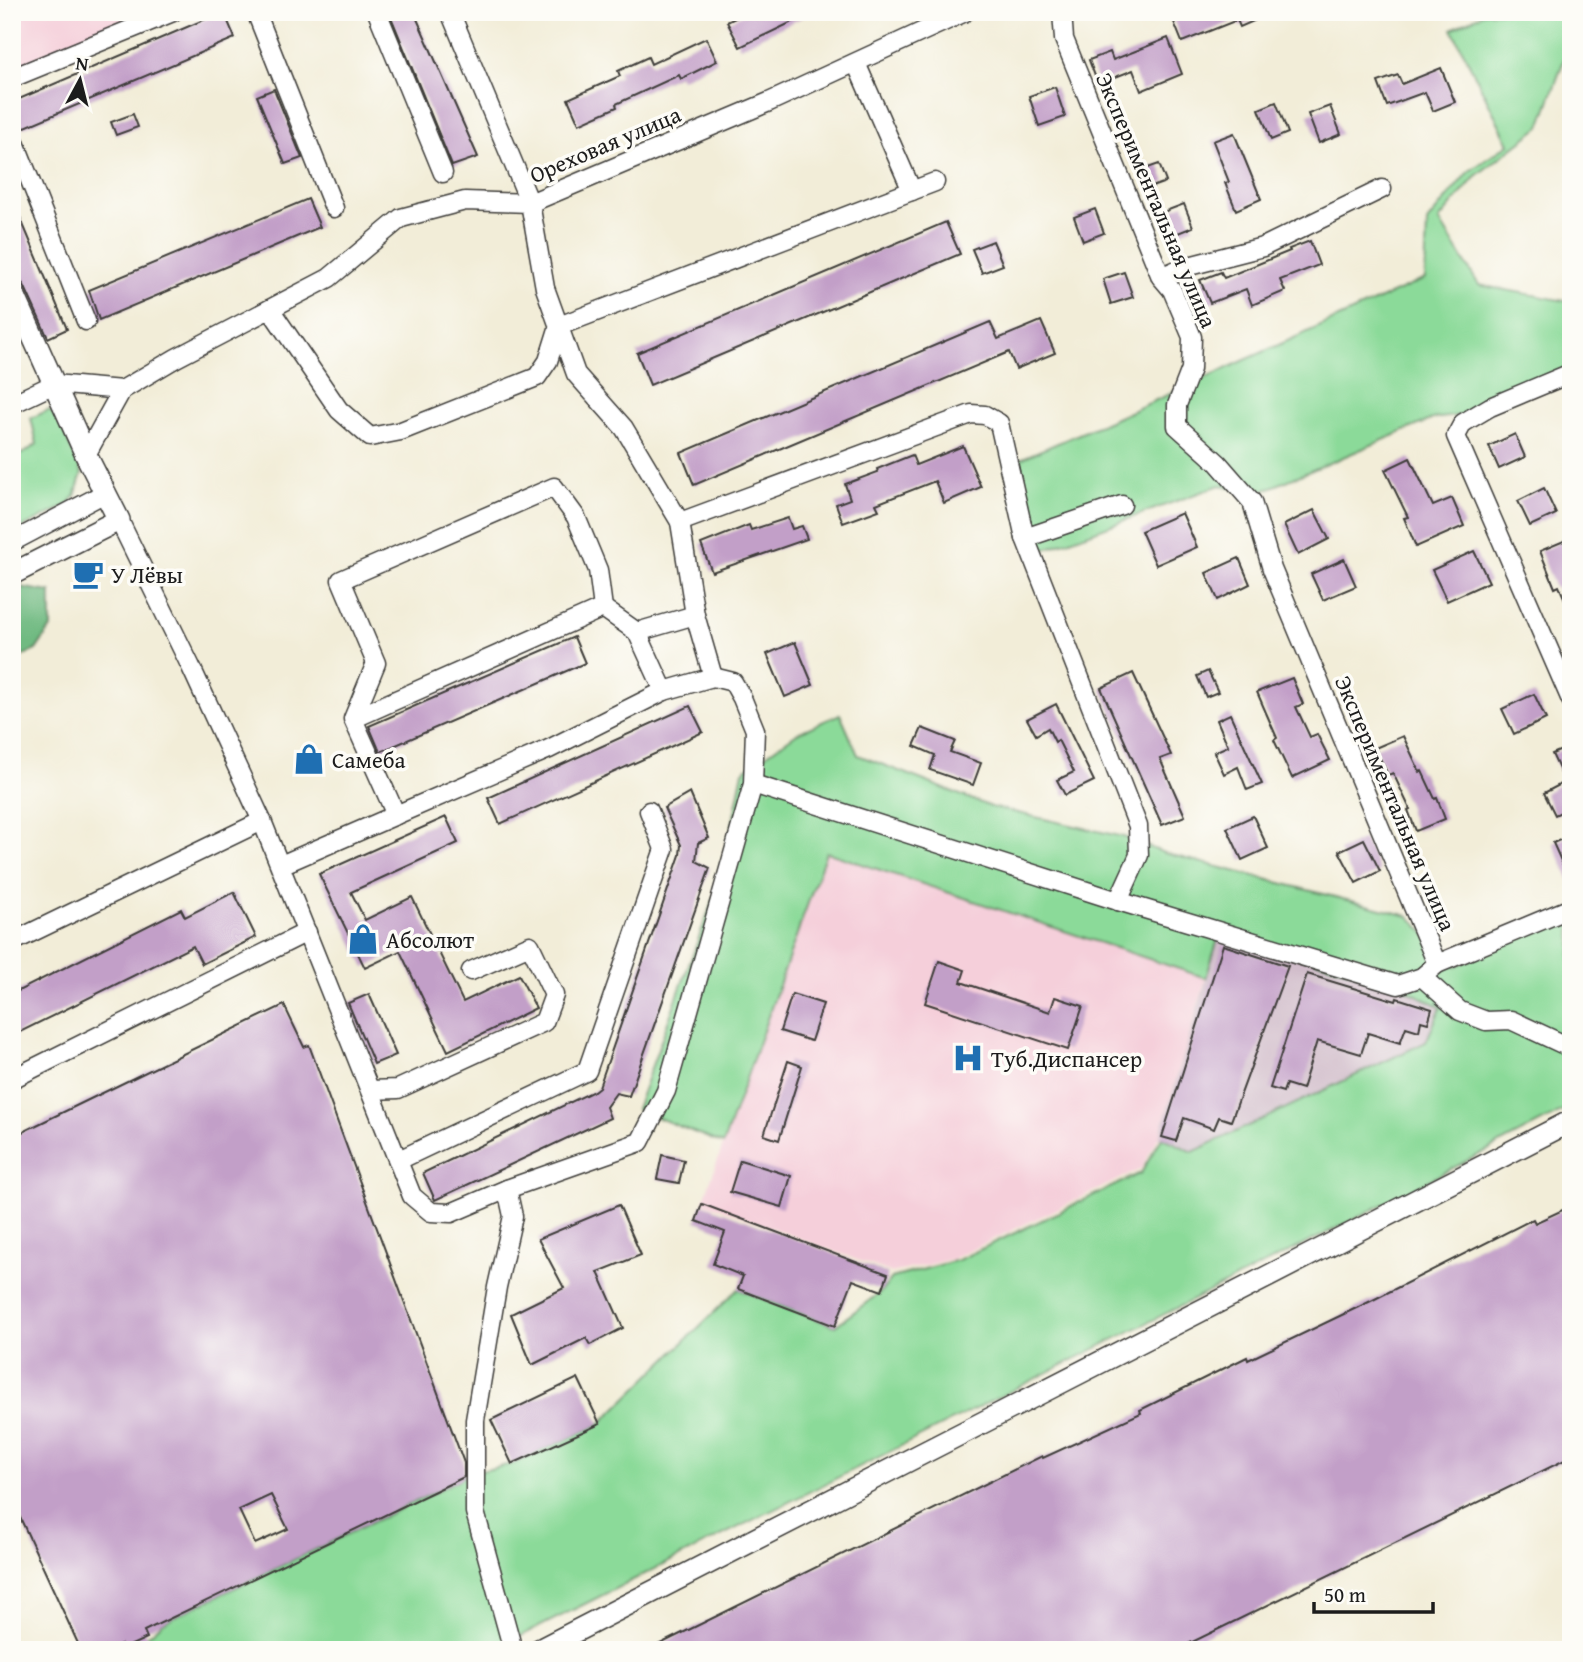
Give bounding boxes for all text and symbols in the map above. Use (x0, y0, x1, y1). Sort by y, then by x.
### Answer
north arrow (46, 46, 116, 116)
text: N (74, 48, 90, 78)
street label: Экспериментальная улица (1088, 67, 1226, 333)
street label: Ореховая улица (524, 97, 686, 191)
cafe icon: У Лёвы (71, 557, 105, 591)
place label: У Лёвы (111, 558, 183, 591)
street label: Экспериментальная улица (1327, 670, 1465, 936)
shop icon: Самеба (292, 742, 326, 776)
place label: Самеба (332, 743, 405, 776)
shop icon: Абсолют (346, 922, 380, 956)
place label: Абсолют (386, 923, 474, 956)
hospital icon: Туб.Диспансер (951, 1041, 985, 1075)
place label: Туб.Диспансер (991, 1042, 1142, 1075)
scale bar (1314, 1571, 1432, 1615)
text: 50 m (1324, 1579, 1366, 1610)

